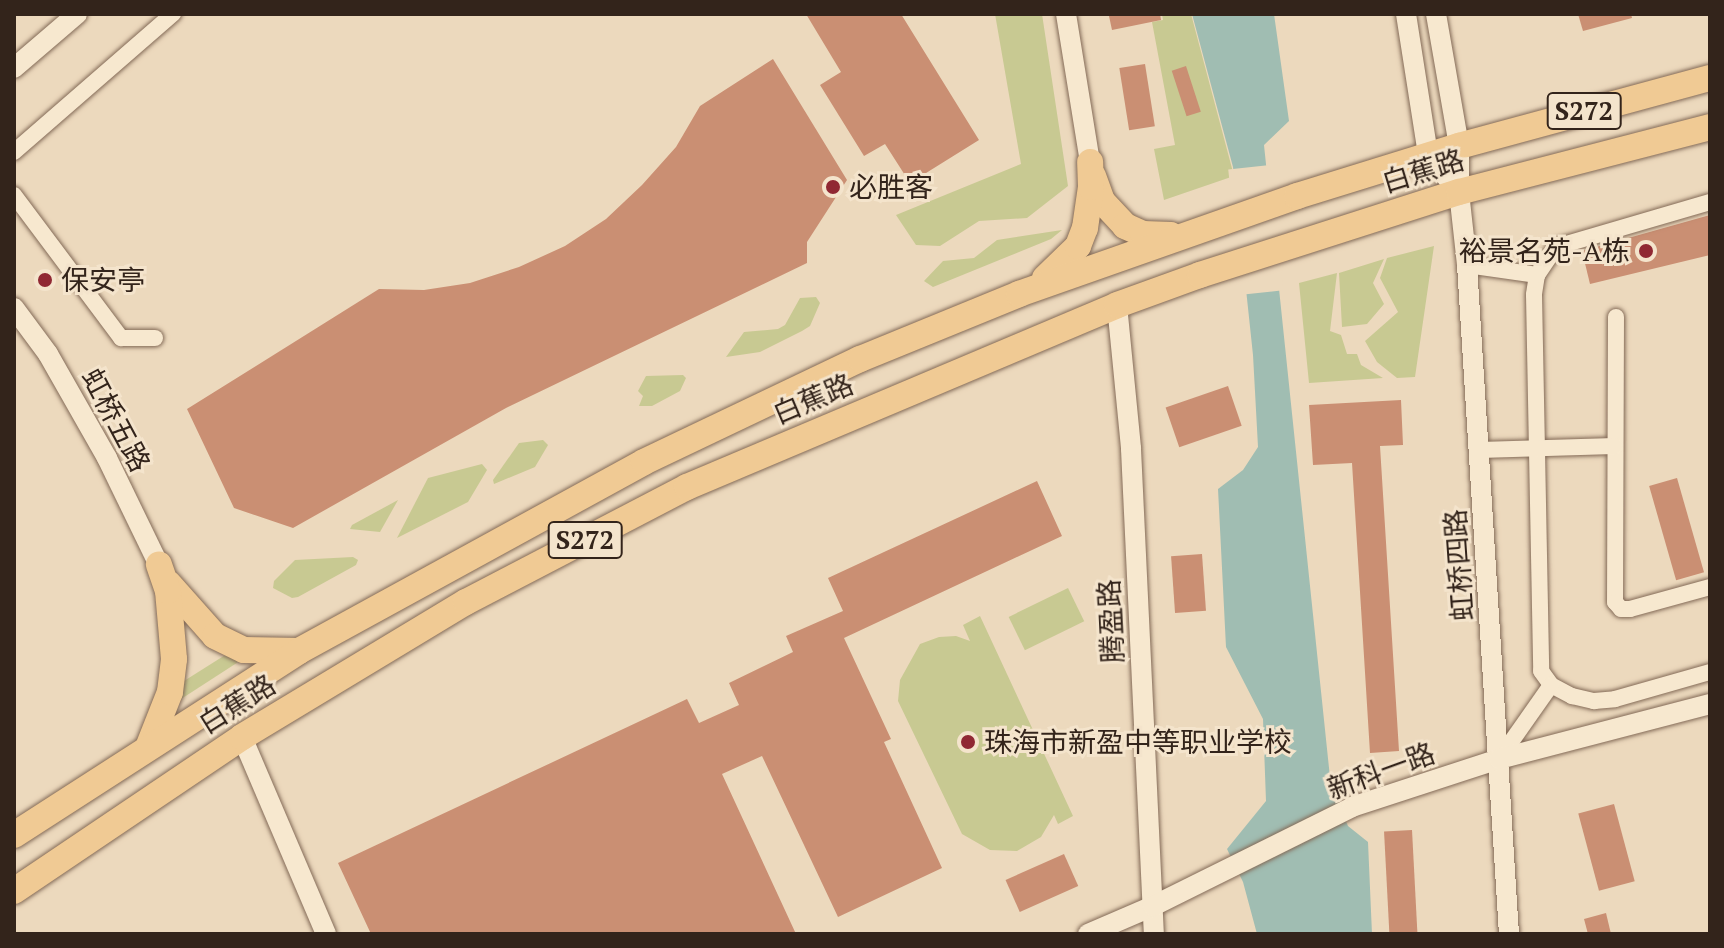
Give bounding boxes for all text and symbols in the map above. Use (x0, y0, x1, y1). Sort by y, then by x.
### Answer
road number: S272 (1546, 89, 1622, 133)
street label: 白蕉路 (1378, 143, 1468, 199)
place label: 必胜客 (849, 170, 933, 204)
marker: 必胜客 (824, 178, 842, 196)
place label: 裕景名苑-A栋 (1460, 234, 1630, 268)
marker: 裕景名苑-A栋 (1637, 242, 1655, 260)
place label: 保安亭 (61, 263, 145, 297)
marker: 保安亭 (36, 271, 54, 289)
street label: 虹桥五路 (75, 363, 157, 477)
street label: 白蕉路 (768, 367, 858, 431)
street label: 虹桥四路 (1438, 508, 1480, 622)
road number: S272 (547, 518, 623, 562)
street label: 腾盈路 (1092, 578, 1130, 664)
street label: 白蕉路 (192, 667, 282, 741)
place label: 珠海市新盈中等职业学校 (984, 725, 1292, 759)
marker: 珠海市新盈中等职业学校 (959, 733, 977, 751)
street label: 新科一路 (1323, 736, 1439, 806)

